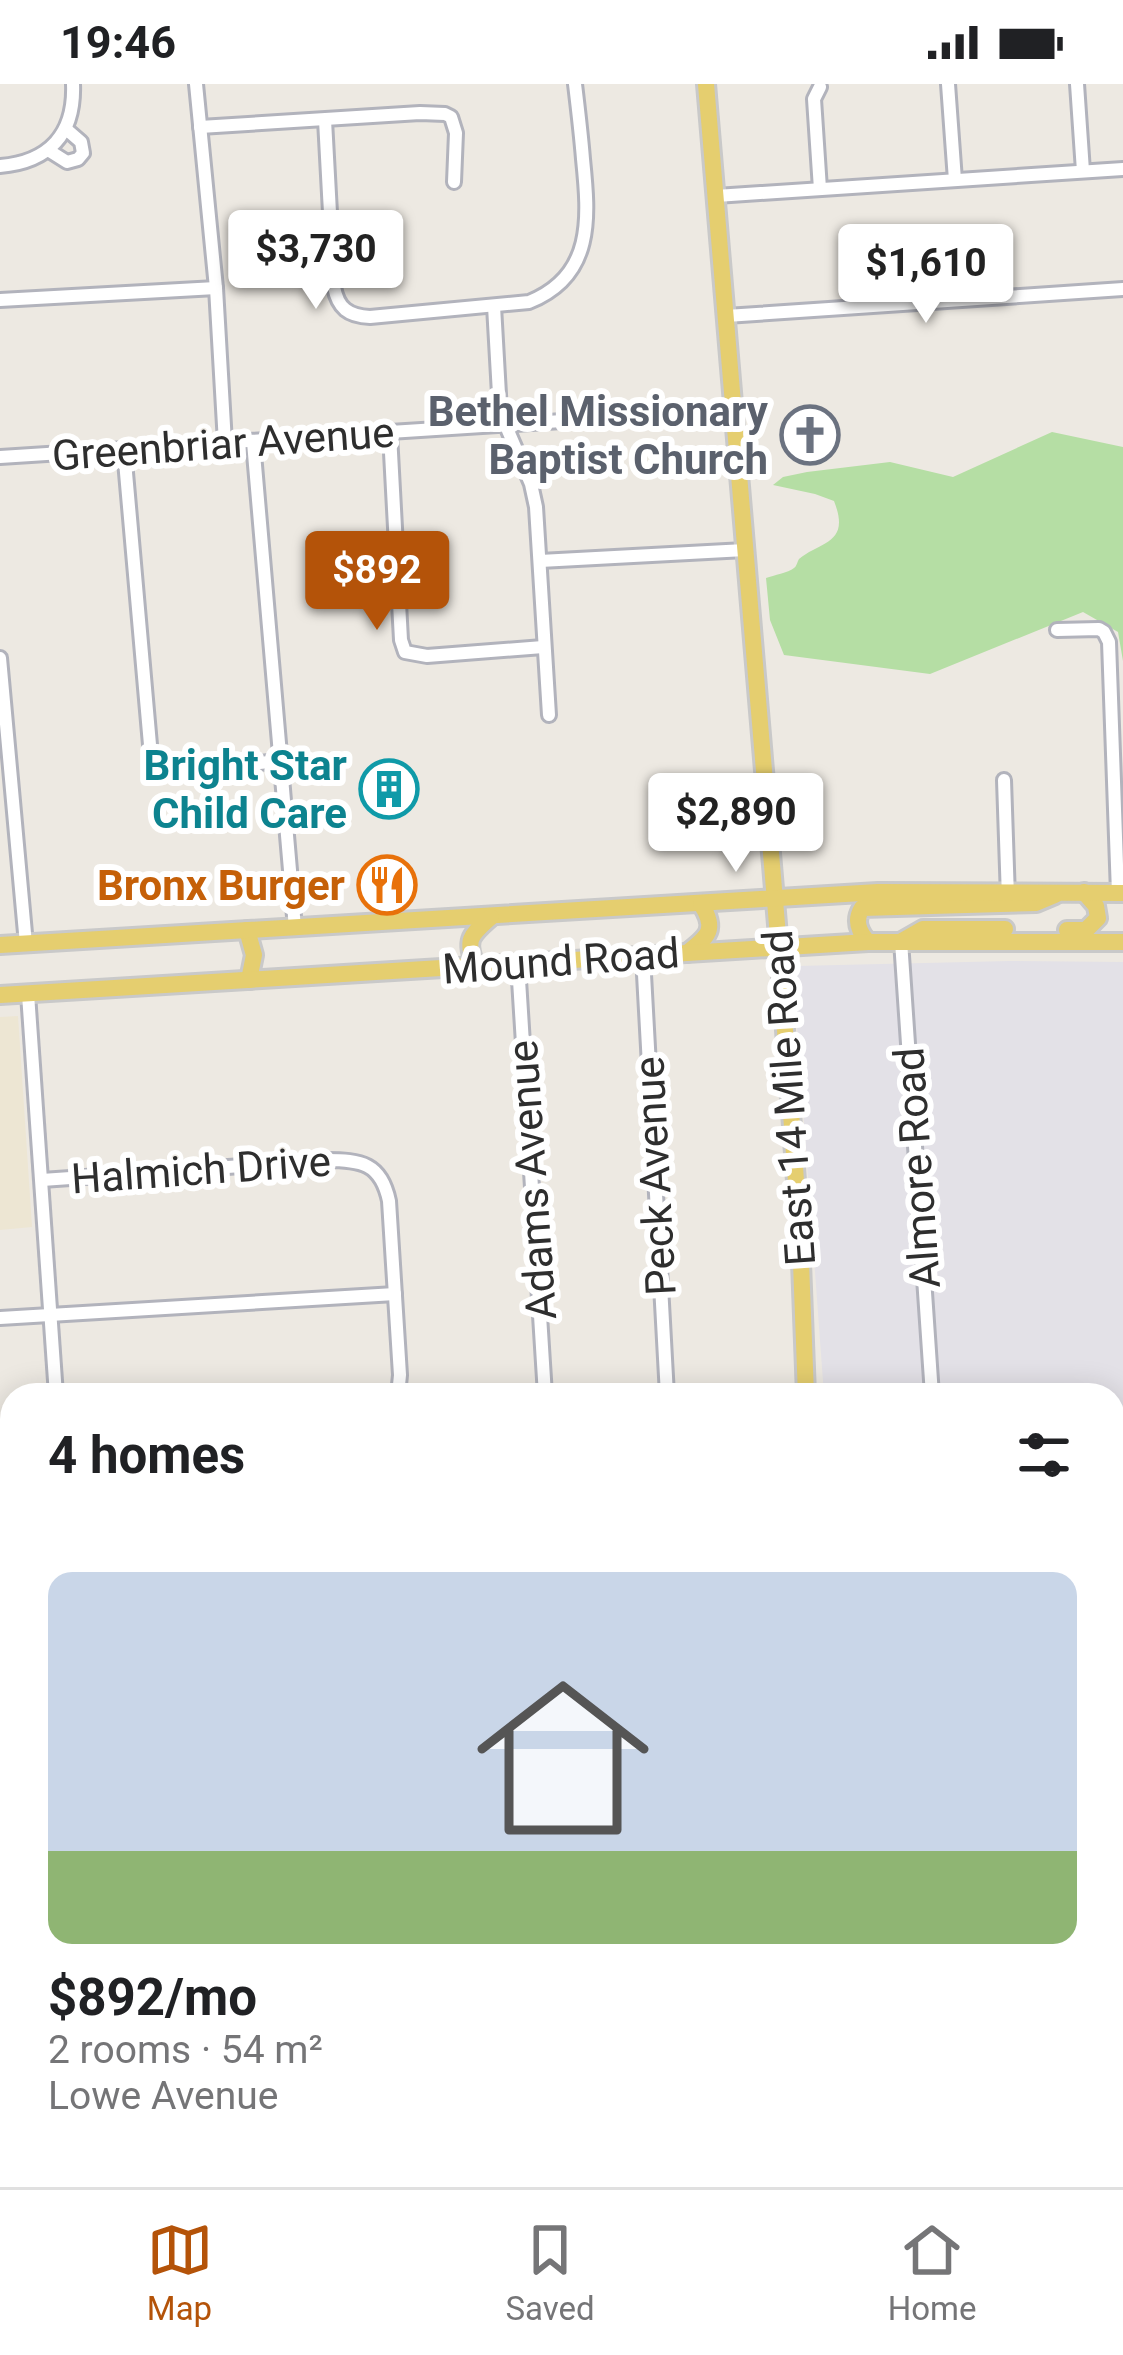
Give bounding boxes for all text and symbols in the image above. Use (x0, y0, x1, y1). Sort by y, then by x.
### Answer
text: 19:46 (60, 16, 176, 69)
pin: $3,730 (218, 210, 414, 312)
pin: $1,610 (828, 224, 1024, 326)
text: $3,730 (255, 226, 377, 272)
text: $1,610 (865, 240, 987, 286)
place label: Bethel Missionary Baptist Church (428, 387, 769, 484)
church icon: Bethel Missionary Baptist Church (779, 404, 841, 466)
street label: Greenbriar Avenue (50, 408, 396, 480)
pin: $892 (306, 531, 448, 633)
text: $892 (332, 547, 422, 593)
place label: Bright Star Child Care (144, 741, 347, 838)
building icon: Bright Star Child Care (358, 758, 420, 820)
pin: $2,890 (638, 773, 834, 875)
text: $2,890 (675, 789, 797, 835)
restaurant icon: Bronx Burger (356, 854, 418, 916)
place label: Bronx Burger (97, 861, 345, 910)
street label: Mound Road (441, 928, 681, 994)
street label: East 14 Mile Road (753, 929, 825, 1267)
street label: Adams Avenue (498, 1039, 566, 1321)
street label: Almore Road (884, 1046, 950, 1290)
street label: Peck Avenue (624, 1055, 686, 1297)
street label: Halmich Drive (70, 1136, 332, 1204)
icon: filters (1011, 1422, 1077, 1488)
text: 4 homes (48, 1426, 245, 1485)
icon: home (455, 1650, 671, 1866)
text: $892/mo (48, 1968, 257, 2027)
text: 2 rooms · 54 m² (48, 2027, 323, 2073)
text: Lowe Avenue (48, 2073, 278, 2119)
tab: Map (147, 2217, 213, 2328)
tab: Saved (506, 2217, 595, 2328)
tab: Home (888, 2217, 977, 2328)

